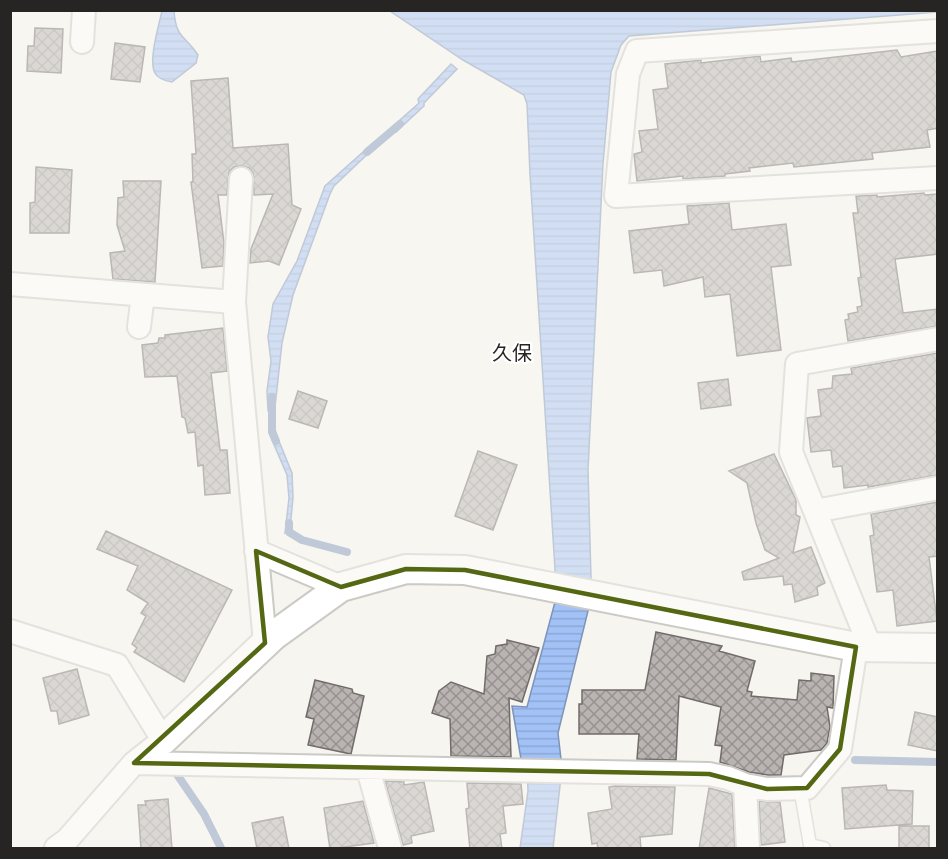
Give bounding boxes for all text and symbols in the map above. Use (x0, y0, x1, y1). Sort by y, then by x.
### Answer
district label: 久保 (492, 339, 532, 367)

